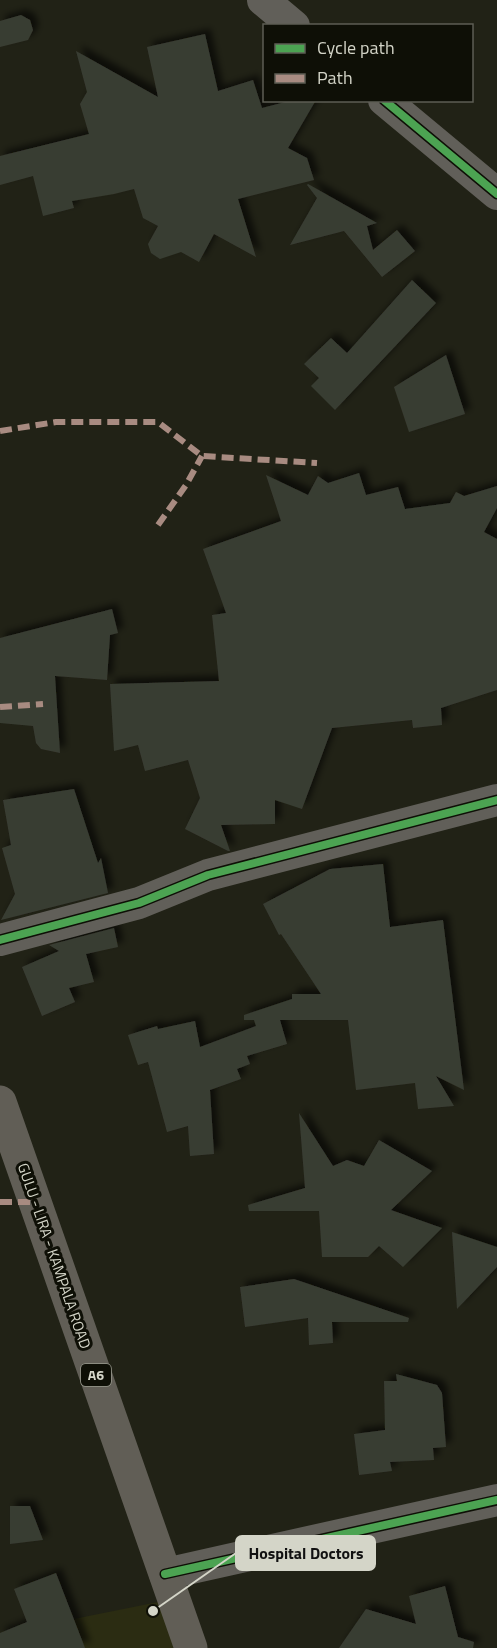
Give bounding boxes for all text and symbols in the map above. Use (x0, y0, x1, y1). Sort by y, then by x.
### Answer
legend (263, 24, 473, 102)
text: Cycle path (317, 34, 395, 61)
text: Path (317, 64, 353, 91)
street label: GULU - LIRA - KAMPALA ROAD (12, 1160, 97, 1352)
road number: A6 (81, 1364, 111, 1386)
callout: Hospital Doctors (236, 1536, 375, 1570)
text: Hospital Doctors (248, 1541, 364, 1565)

